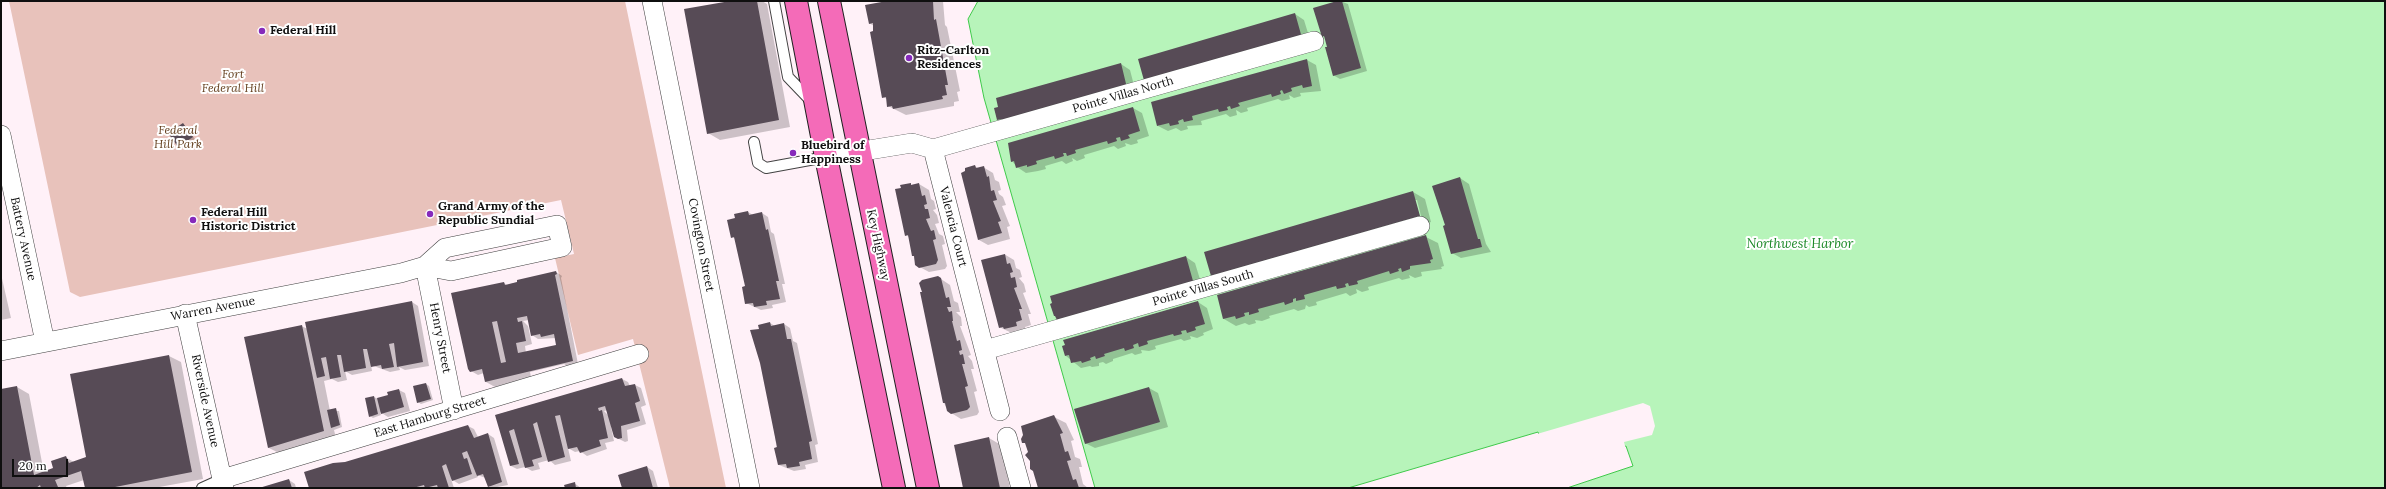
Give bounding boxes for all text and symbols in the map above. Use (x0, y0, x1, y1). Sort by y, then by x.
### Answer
place label: Federal Hill (270, 24, 336, 38)
marker: Federal Hill (257, 26, 267, 36)
place label: Ritz-Carlton Residences (917, 44, 989, 72)
marker: Ritz-Carlton Residences (904, 53, 914, 63)
park label: Fort Federal Hill (202, 68, 264, 96)
street label: Pointe Villas North (1071, 74, 1175, 116)
park label: Federal Hill Park (154, 124, 202, 152)
place label: Bluebird of Happiness (801, 139, 864, 167)
marker: Bluebird of Happiness (788, 148, 798, 158)
street label: Valencia Court (936, 185, 970, 269)
street label: Battery Avenue (7, 196, 39, 282)
street label: Covington Street (685, 197, 717, 293)
place label: Grand Army of the Republic Sundial (438, 200, 544, 228)
place label: Federal Hill Historic District (201, 206, 296, 234)
street label: Key Highway (863, 208, 893, 282)
marker: Grand Army of the Republic Sundial (425, 209, 435, 219)
marker: Federal Hill Historic District (188, 215, 198, 225)
water label: Northwest Harbor (1746, 236, 1854, 252)
street label: Pointe Villas South (1151, 267, 1255, 309)
street label: Warren Avenue (170, 294, 256, 324)
street label: Henry Street (426, 301, 454, 375)
street label: Riverside Avenue (188, 353, 222, 449)
street label: East Hamburg Street (372, 393, 488, 441)
scale bar (14, 451, 70, 477)
text: 20 m (19, 458, 47, 473)

